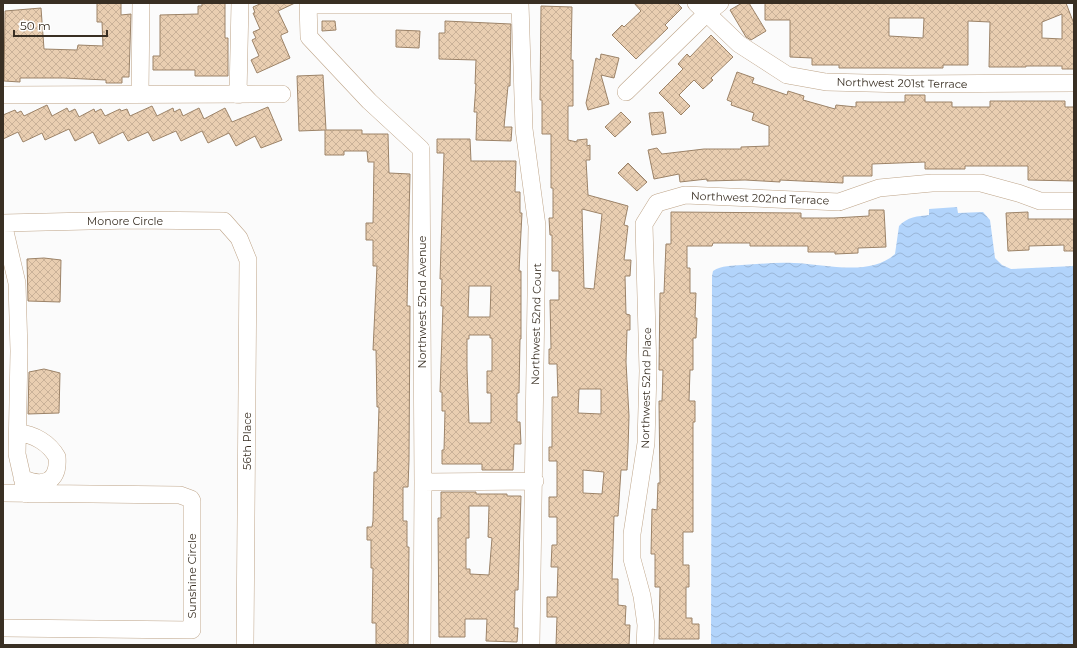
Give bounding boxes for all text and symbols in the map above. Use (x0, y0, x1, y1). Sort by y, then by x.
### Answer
scale bar (14, 12, 107, 38)
text: 50 m (20, 18, 51, 33)
street label: Northwest 201st Terrace (836, 75, 968, 91)
street label: Northwest 202nd Terrace (691, 189, 830, 207)
street label: Monore Circle (87, 214, 163, 228)
street label: Northwest 52nd Avenue (415, 235, 429, 368)
street label: Northwest 52nd Court (528, 262, 544, 385)
street label: Northwest 52nd Place (638, 327, 654, 449)
street label: 56th Place (240, 412, 254, 470)
street label: Sunshine Circle (185, 533, 199, 619)

